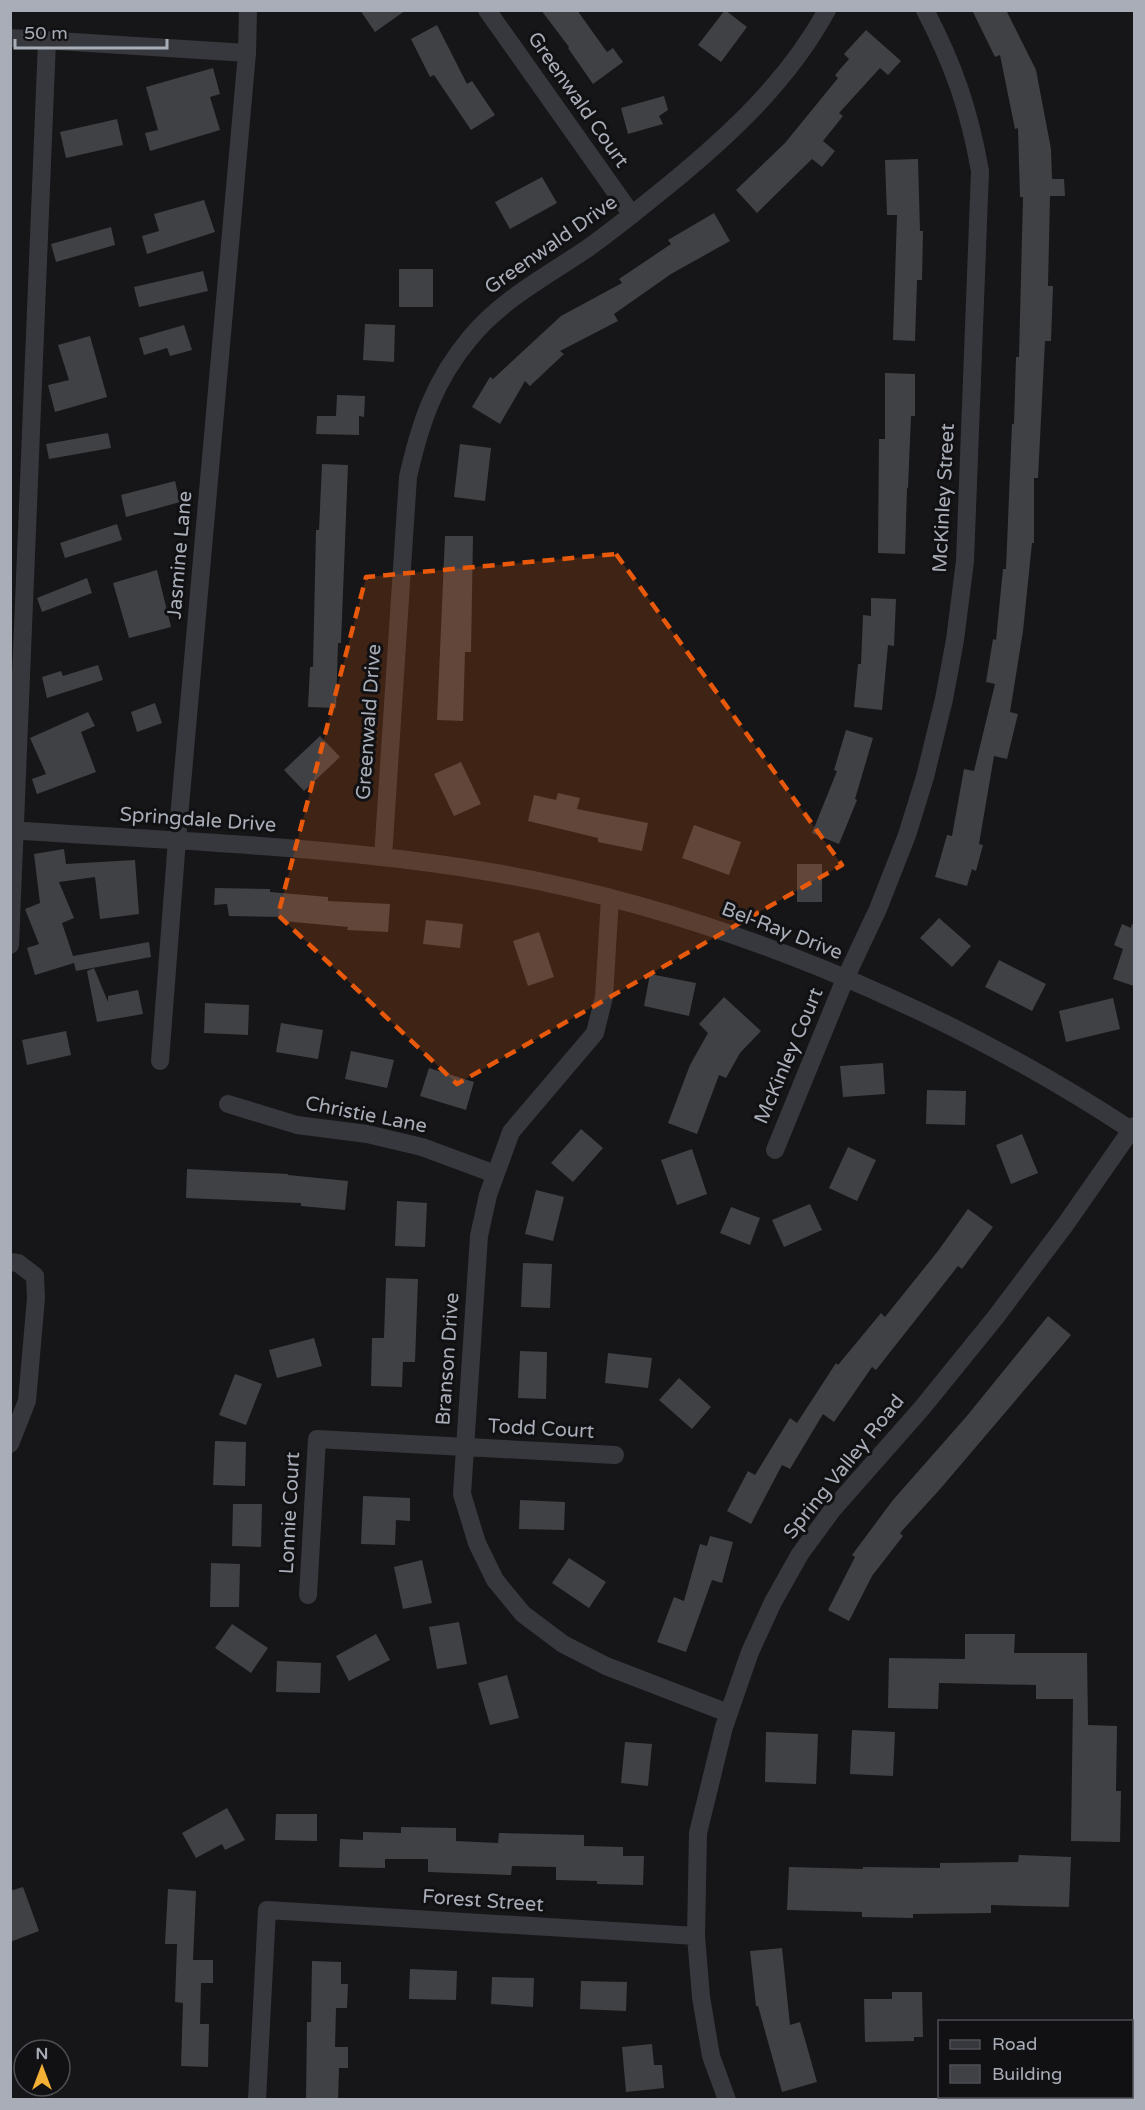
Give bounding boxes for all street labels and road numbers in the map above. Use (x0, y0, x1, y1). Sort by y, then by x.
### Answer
street label: Greenwald Court (522, 28, 634, 173)
street label: Greenwald Drive (480, 190, 622, 300)
street label: McKinley Street (928, 422, 960, 573)
street label: Jasmine Lane (162, 490, 198, 620)
street label: Greenwald Drive (352, 643, 386, 801)
street label: Springdale Drive (119, 803, 277, 837)
street label: Bel-Ray Drive (718, 897, 846, 965)
street label: McKinley Court (750, 984, 829, 1128)
street label: Christie Lane (303, 1091, 429, 1139)
street label: Branson Drive (431, 1292, 465, 1426)
street label: Spring Valley Road (778, 1390, 910, 1544)
street label: Todd Court (487, 1414, 595, 1444)
street label: Lonnie Court (275, 1451, 305, 1575)
street label: Forest Street (421, 1885, 545, 1917)

